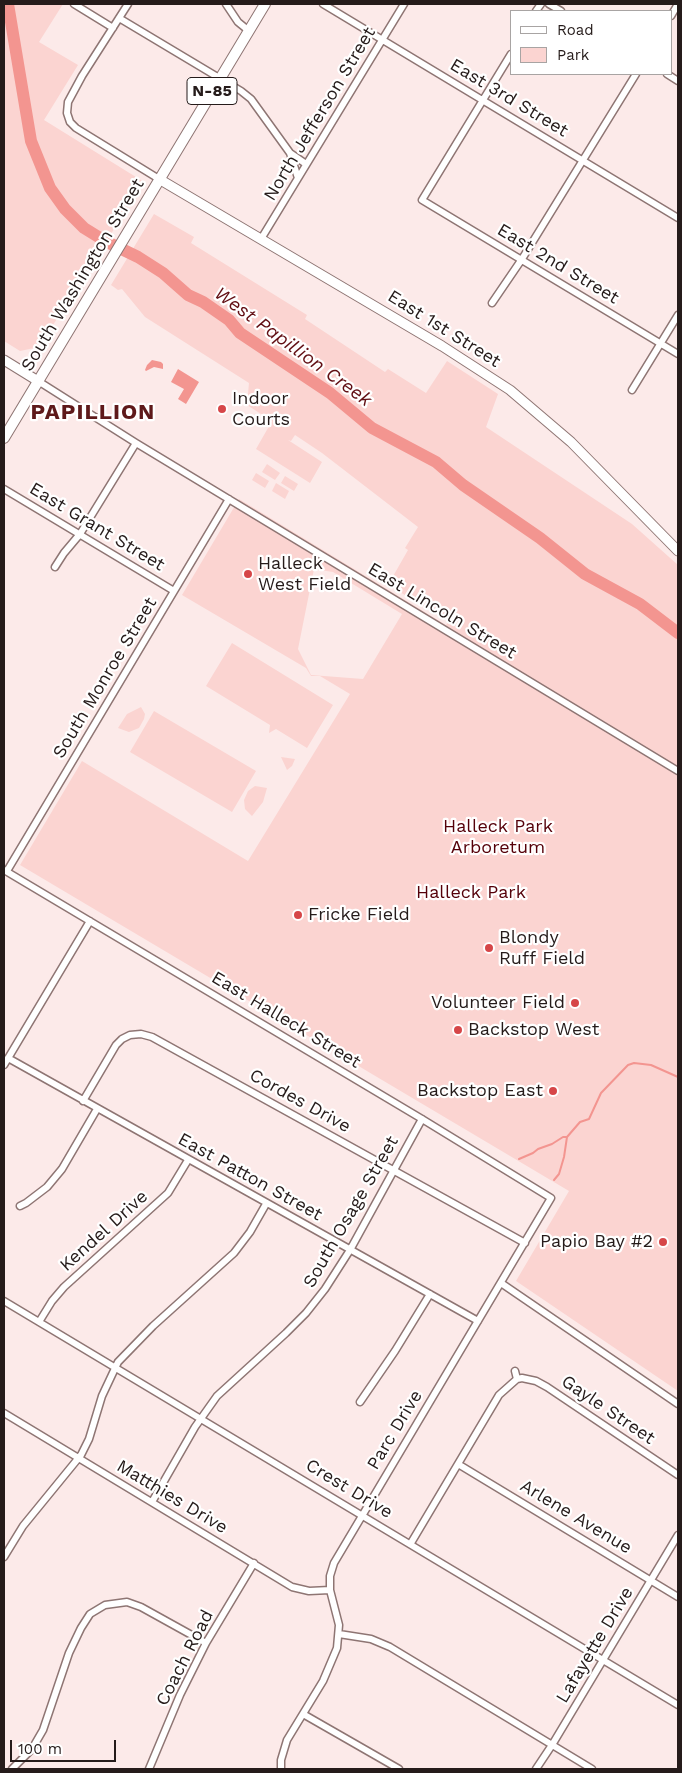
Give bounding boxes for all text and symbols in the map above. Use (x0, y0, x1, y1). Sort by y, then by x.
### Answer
legend (510, 10, 672, 75)
text: Road (557, 21, 594, 39)
street label: North Jefferson Street (260, 23, 380, 205)
text: Park (557, 46, 589, 64)
street label: East 3rd Street (446, 54, 572, 142)
road number: N-85 (187, 78, 237, 104)
street label: South Washington Street (17, 175, 149, 375)
street label: East 2nd Street (493, 219, 623, 309)
water label: West Papillion Creek (210, 282, 376, 412)
street label: East 1st Street (383, 286, 505, 372)
place label: Indoor Courts (232, 388, 290, 430)
district label: PAPILLION (29, 400, 157, 426)
marker: Indoor Courts (216, 403, 228, 415)
street label: East Grant Street (25, 478, 169, 576)
place label: Halleck West Field (258, 553, 351, 596)
street label: East Lincoln Street (364, 558, 520, 664)
marker: Halleck West Field (242, 568, 254, 580)
street label: South Monroe Street (48, 594, 162, 762)
park label: Halleck Park Arboretum (443, 816, 553, 859)
park label: Halleck Park (416, 882, 526, 904)
place label: Fricke Field (308, 904, 410, 926)
marker: Fricke Field (292, 909, 304, 921)
place label: Blondy Ruff Field (499, 927, 585, 970)
marker: Blondy Ruff Field (483, 942, 495, 954)
street label: East Halleck Street (208, 967, 364, 1073)
place label: Volunteer Field (431, 992, 565, 1014)
marker: Volunteer Field (569, 997, 581, 1009)
place label: Backstop West (468, 1019, 599, 1041)
marker: Backstop West (452, 1024, 464, 1036)
street label: Cordes Drive (246, 1064, 354, 1138)
place label: Backstop East (417, 1080, 543, 1102)
marker: Backstop East (547, 1085, 559, 1097)
street label: East Patton Street (174, 1128, 326, 1226)
street label: South Osage Street (299, 1132, 403, 1292)
street label: Kendel Drive (56, 1186, 152, 1276)
place label: Papio Bay #2 (540, 1231, 653, 1253)
marker: Papio Bay #2 (657, 1236, 669, 1248)
street label: Gayle Street (557, 1371, 659, 1449)
street label: Parc Drive (363, 1386, 427, 1474)
street label: Matthies Drive (113, 1455, 231, 1539)
street label: Crest Drive (302, 1455, 396, 1523)
street label: Arlene Avenue (516, 1475, 636, 1559)
street label: Lafayette Drive (552, 1583, 638, 1707)
street label: Coach Road (152, 1606, 218, 1710)
scale bar (12, 1730, 119, 1762)
text: 100 m (18, 1740, 62, 1758)

